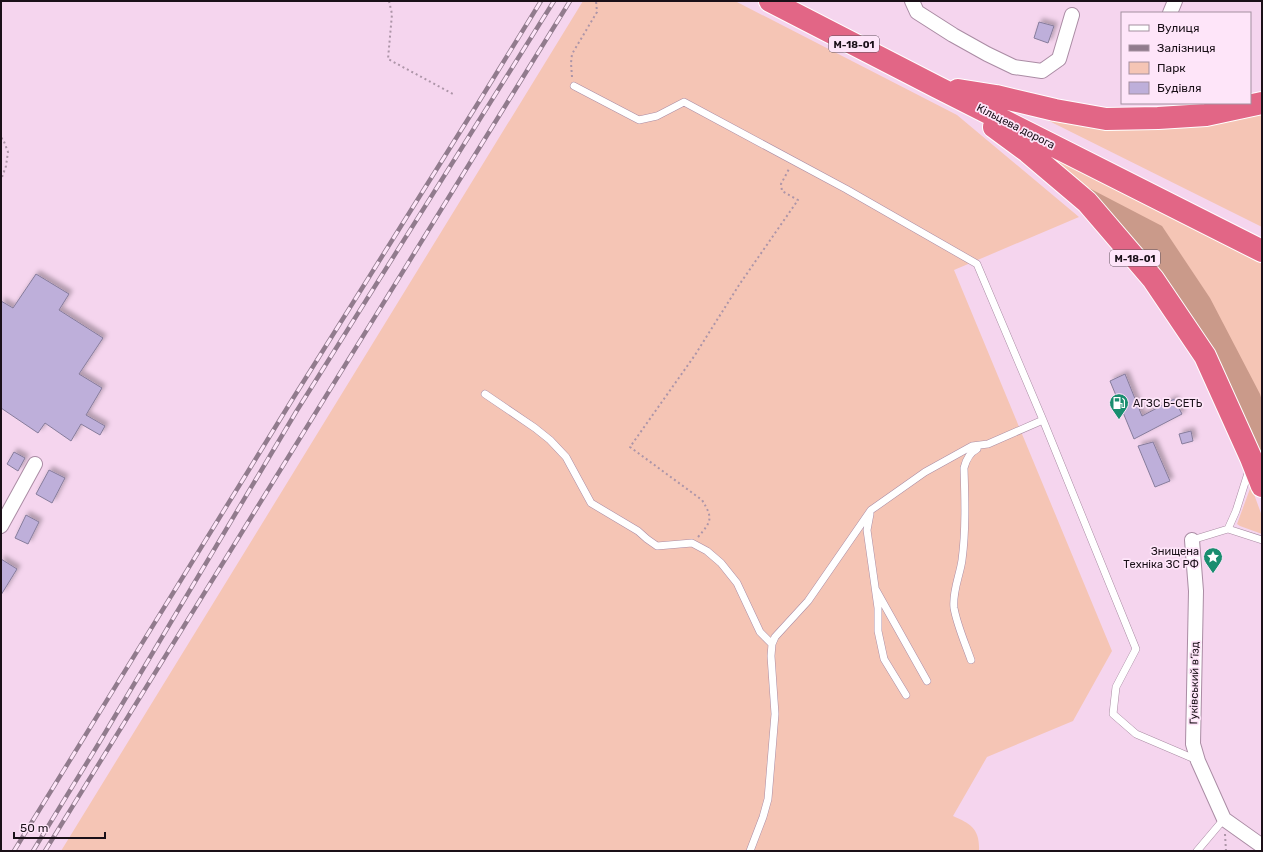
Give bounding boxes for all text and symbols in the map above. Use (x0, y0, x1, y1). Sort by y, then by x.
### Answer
legend (1121, 12, 1251, 104)
text: Вулиця (1157, 21, 1199, 35)
road number: М-18-01 (829, 36, 879, 52)
text: Залізниця (1157, 41, 1216, 55)
text: Парк (1157, 61, 1186, 75)
text: Будівля (1157, 81, 1202, 95)
street label: Кільцева дорога (974, 101, 1057, 152)
road number: М-18-01 (1110, 250, 1160, 266)
fuel station icon: АГЗС Б-СЕТЬ (1108, 392, 1130, 420)
place label: АГЗС Б-СЕТЬ (1133, 397, 1203, 410)
place label: Знищена Техніка ЗС РФ (1123, 545, 1199, 571)
place icon: Знищена Техніка ЗС РФ (1202, 546, 1224, 574)
street label: Гуківський в’їзд (1187, 641, 1202, 725)
scale bar (14, 814, 105, 840)
text: 50 m (20, 821, 48, 835)

